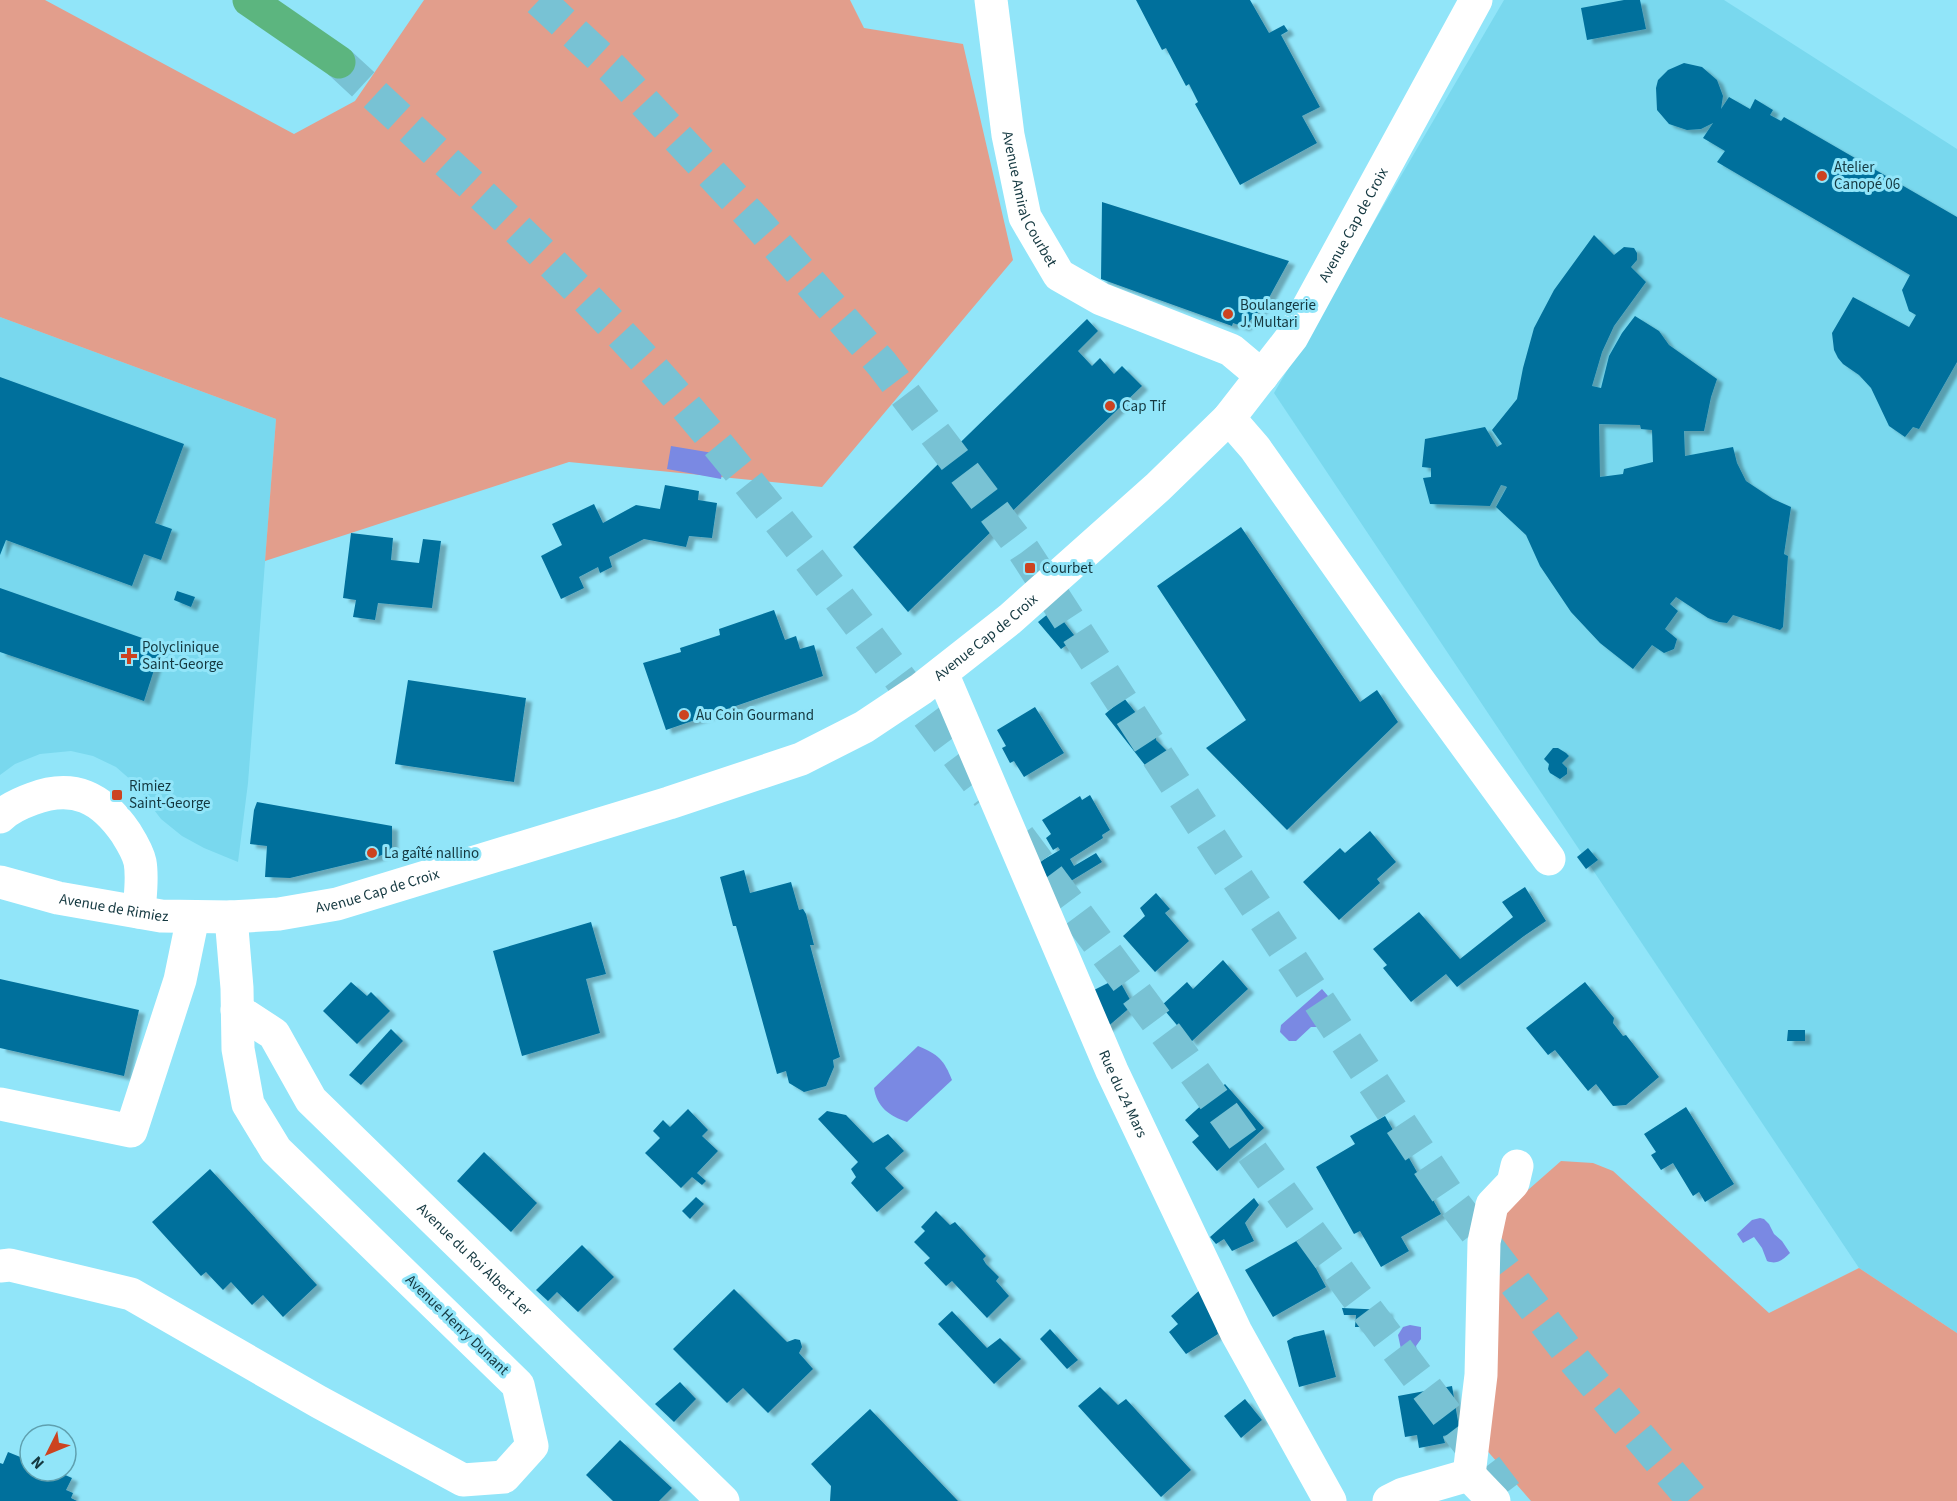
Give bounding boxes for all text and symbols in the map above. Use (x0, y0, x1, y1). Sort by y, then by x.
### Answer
street label: Avenue Amiral Courbet (997, 129, 1062, 271)
place label: Atelier Canopé 06 (1834, 157, 1900, 195)
street label: Avenue Cap de Croix (1313, 163, 1393, 286)
marker: Atelier Canopé 06 (1815, 169, 1829, 183)
place label: Boulangerie J. Multari (1240, 295, 1316, 333)
marker: Boulangerie J. Multari (1221, 307, 1235, 321)
place label: Cap Tif (1122, 396, 1166, 417)
marker: Cap Tif (1103, 399, 1117, 413)
place label: Courbet (1042, 558, 1093, 579)
marker: Courbet (1023, 561, 1037, 575)
street label: Avenue Cap de Croix (930, 589, 1042, 685)
place label: Polyclinique Saint-George (142, 637, 223, 675)
marker: Polyclinique Saint-George (120, 647, 138, 665)
place label: Au Coin Gourmand (696, 705, 814, 726)
marker: Au Coin Gourmand (677, 708, 691, 722)
place label: Rimiez Saint-George (129, 776, 210, 814)
marker: Rimiez Saint-George (110, 788, 124, 802)
place label: La gaîté nallino (384, 843, 479, 864)
marker: La gaîté nallino (365, 846, 379, 860)
street label: Avenue Cap de Croix (314, 863, 442, 918)
street label: Avenue de Rimiez (58, 888, 169, 927)
street label: Rue du 24 Mars (1094, 1047, 1153, 1141)
street label: Avenue du Roi Albert 1er (412, 1198, 537, 1321)
street label: Avenue Henry Dunant (401, 1270, 513, 1380)
north arrow (18, 1423, 78, 1483)
text: N (26, 1451, 49, 1474)

